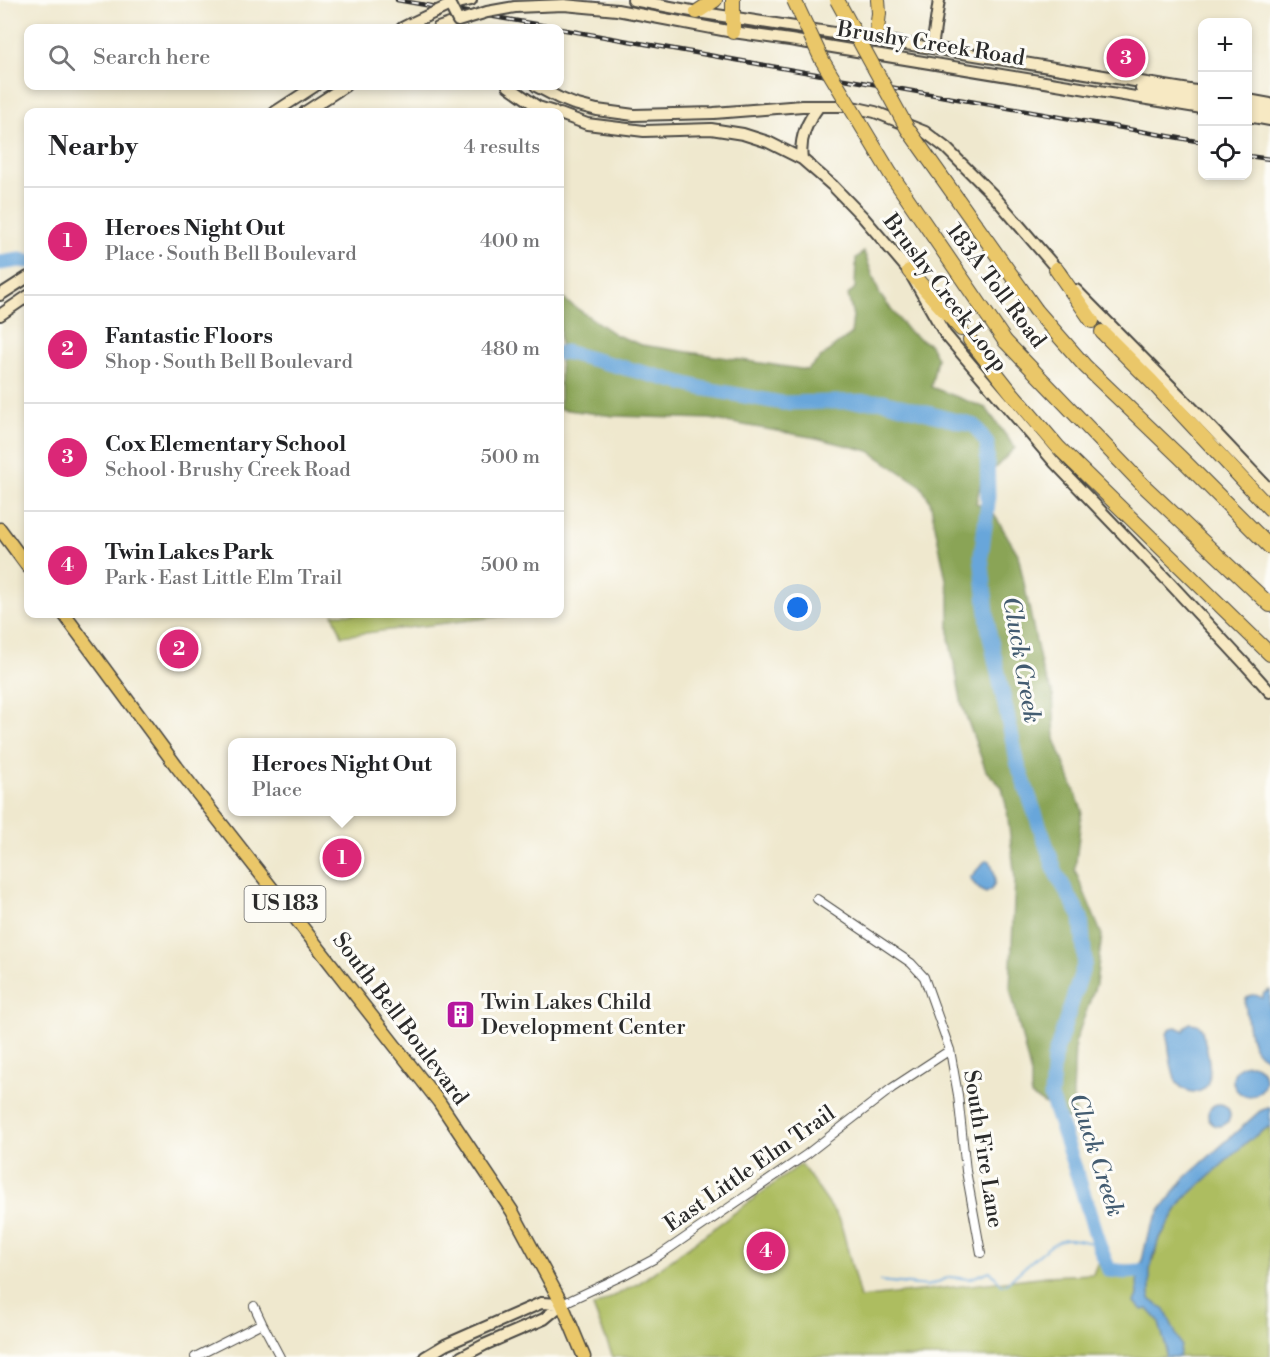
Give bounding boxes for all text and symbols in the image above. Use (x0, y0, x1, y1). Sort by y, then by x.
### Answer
street label: Brushy Creek Road (834, 16, 1027, 72)
map controls (1198, 18, 1252, 180)
button: + (1198, 18, 1252, 72)
search box (24, 24, 564, 90)
pin: 3 (1106, 36, 1146, 80)
icon: search (45, 41, 78, 74)
text: Search here (93, 44, 210, 71)
button: − (1198, 72, 1252, 126)
button: locate (1198, 126, 1252, 180)
text: Nearby (48, 131, 138, 163)
text: 4 results (463, 135, 540, 160)
street label: Brushy Creek Loop (876, 208, 1013, 377)
text: Heroes Night Out (105, 215, 285, 242)
street label: 183A Toll Road (940, 218, 1052, 354)
text: 1 (63, 229, 72, 254)
text: 400 m (480, 229, 540, 254)
text: Place · South Bell Boulevard (105, 242, 357, 267)
text: Fantastic Floors (105, 323, 273, 350)
text: 2 (61, 337, 74, 362)
text: 480 m (481, 337, 540, 362)
text: Shop · South Bell Boulevard (105, 350, 353, 375)
text: Cox Elementary School (105, 431, 346, 458)
text: 3 (61, 445, 74, 470)
text: 500 m (481, 445, 540, 470)
text: School · Brushy Creek Road (105, 458, 351, 483)
text: Twin Lakes Park (105, 539, 274, 566)
text: 4 (61, 553, 74, 578)
text: 500 m (481, 553, 540, 578)
text: Park · East Little Elm Trail (105, 566, 342, 591)
your location (783, 593, 812, 622)
water label: Cluck Creek (995, 594, 1047, 726)
pin: 2 (160, 626, 198, 672)
popup (228, 738, 456, 816)
text: Heroes Night Out (252, 751, 432, 778)
text: Place (252, 778, 302, 803)
pin: 1 (322, 836, 362, 880)
road number: US 183 (244, 886, 326, 922)
street label: South Bell Boulevard (326, 927, 474, 1111)
place label: Twin Lakes Child Development Center (481, 989, 686, 1041)
building icon: Twin Lakes Child Development Center (444, 999, 476, 1031)
street label: South Fire Lane (957, 1068, 1009, 1230)
water label: Cluck Creek (1062, 1090, 1130, 1220)
street label: East Little Elm Trail (659, 1100, 841, 1238)
pin: 4 (746, 1228, 786, 1274)

